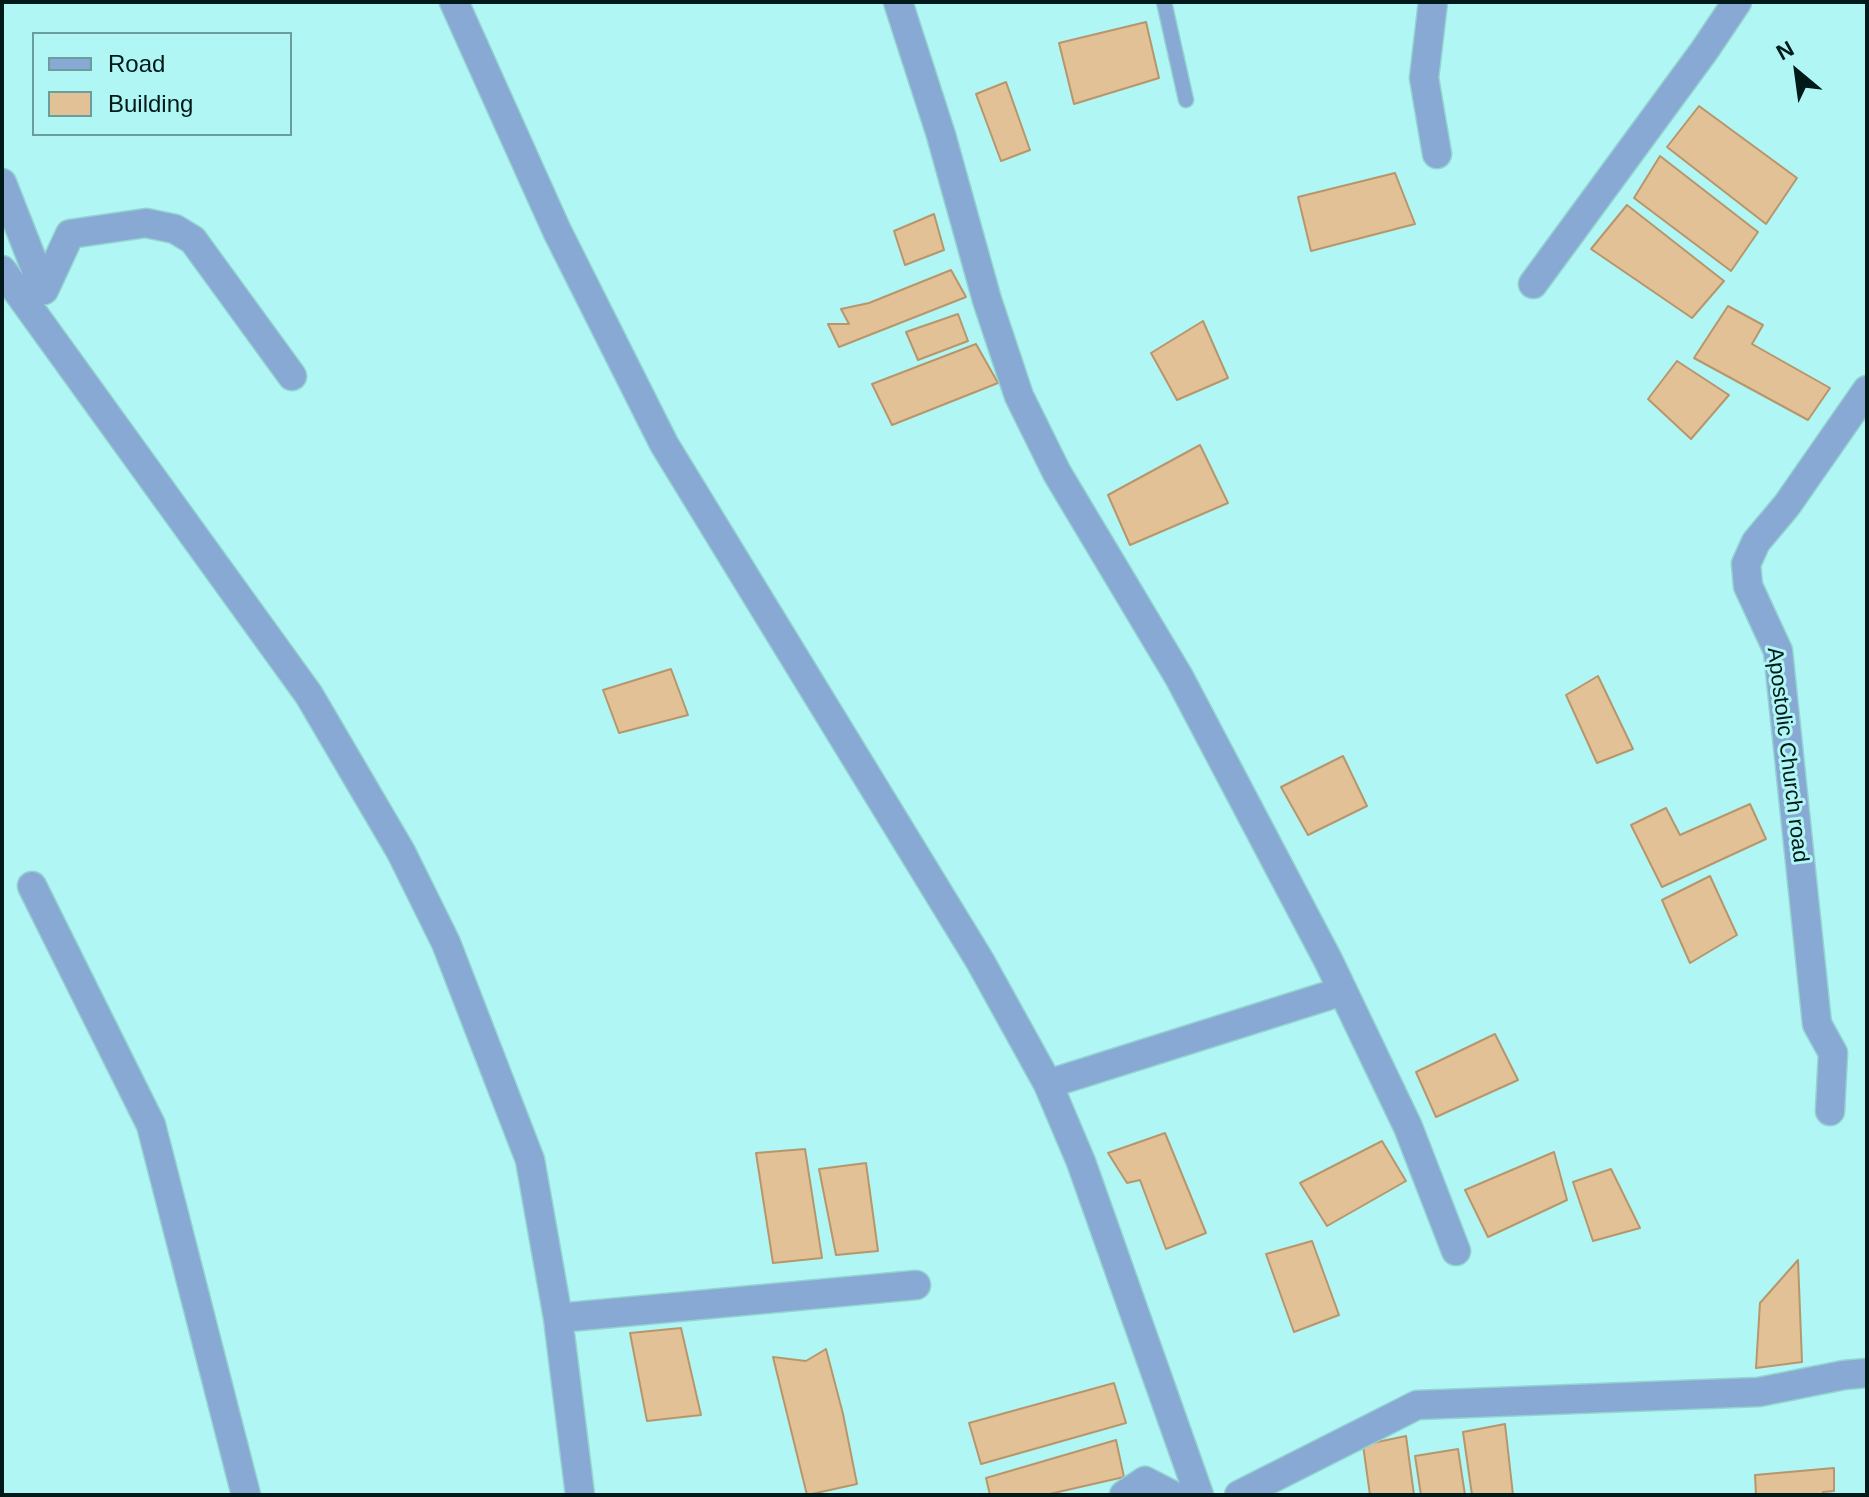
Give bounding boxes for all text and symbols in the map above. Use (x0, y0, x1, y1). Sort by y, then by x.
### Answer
legend (32, 32, 292, 136)
north arrow (1757, 32, 1837, 112)
text: N (1772, 36, 1798, 65)
text: Road (108, 50, 165, 77)
text: Building (108, 90, 193, 117)
street label: Apostolic Church road (1761, 646, 1813, 864)

